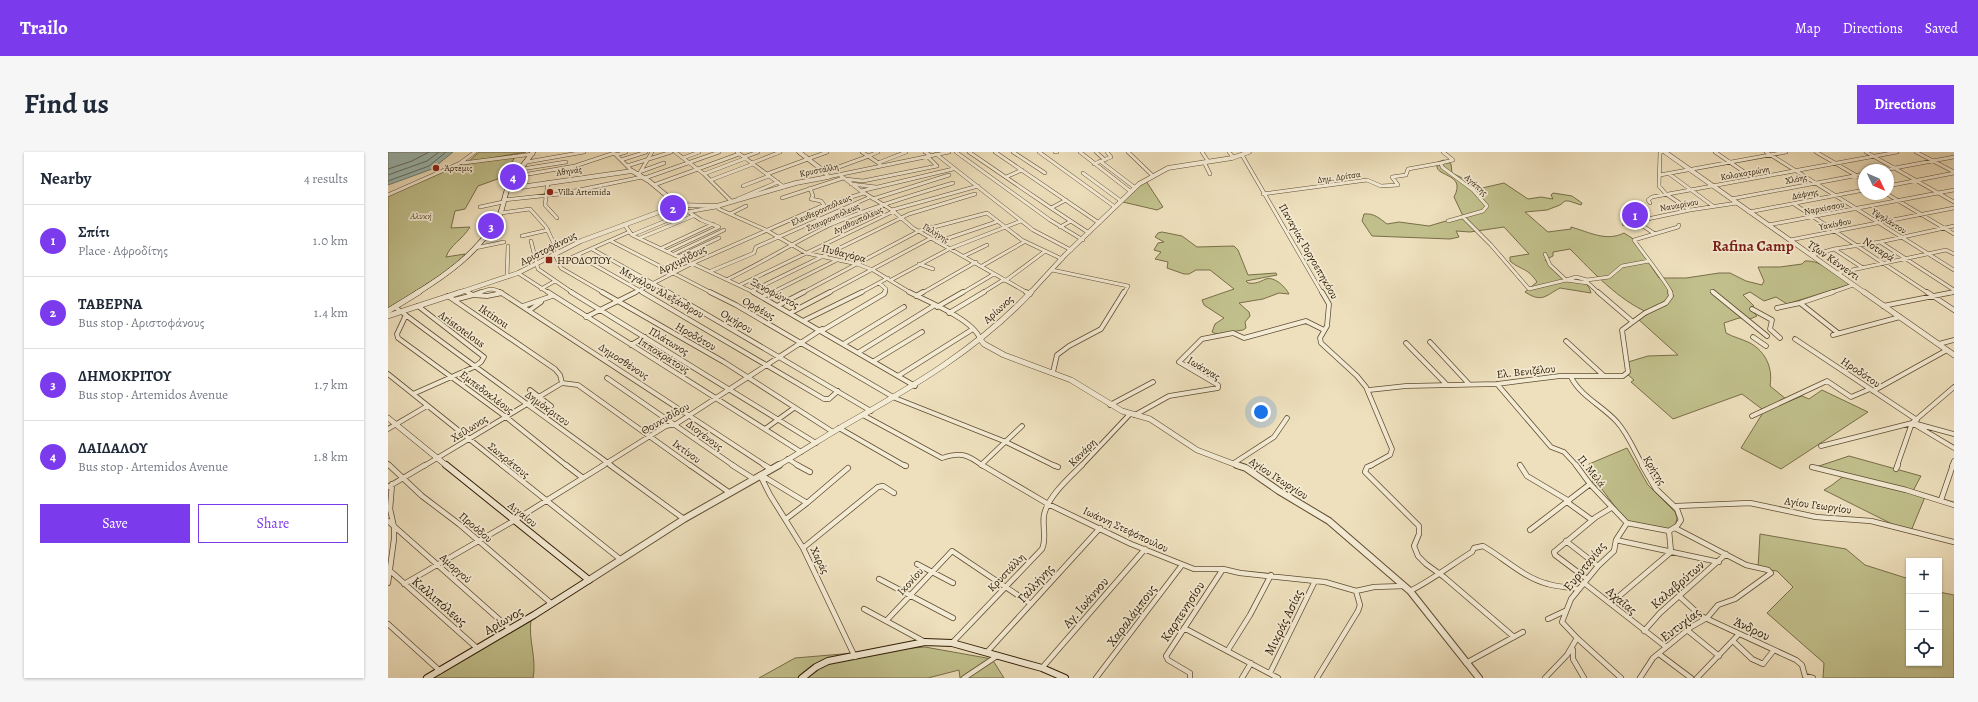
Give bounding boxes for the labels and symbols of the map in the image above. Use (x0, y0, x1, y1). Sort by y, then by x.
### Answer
street label: Κρυστάλλη (798, 160, 840, 180)
place label: Άρτεμις (444, 162, 472, 174)
pin: 4 (500, 162, 526, 192)
marker: Άρτεμις (431, 163, 441, 173)
street label: Αθηνάς (554, 163, 583, 179)
street label: Κολοκοτρώνη (1719, 163, 1771, 183)
north arrow (1858, 164, 1894, 200)
street label: Δημ. Δρίτσα (1316, 168, 1362, 186)
street label: Αγάπης (1461, 171, 1490, 199)
street label: Χλόης (1784, 171, 1808, 187)
place label: Villa Artemida (557, 186, 611, 198)
street label: Δάφνης (1791, 186, 1819, 202)
marker: Villa Artemida (545, 187, 555, 197)
street label: Ελευθερουπόλεως (789, 191, 853, 229)
pin: 2 (660, 193, 686, 223)
street label: Ναυαρίνου (1659, 196, 1699, 214)
street label: Ναρκίσσου (1803, 198, 1845, 218)
street label: Σταυρουπόλεως (804, 200, 862, 234)
pin: 1 (1622, 200, 1648, 230)
street label: Παναγίας Γοργοεπηκόου (1275, 201, 1342, 302)
street label: Αγαθουπόλεως (830, 203, 885, 237)
street label: Υψηλάντου (1868, 205, 1909, 237)
park label: Αλυκή (409, 210, 432, 222)
pin: 3 (478, 211, 504, 241)
street label: Υακίνθου (1817, 215, 1852, 233)
street label: Γαλήνης (920, 220, 952, 246)
street label: Αριστοφάνους (516, 228, 579, 270)
street label: Νοταρά (1860, 234, 1898, 265)
district label: Rafina Camp (1712, 236, 1794, 256)
street label: Τζων Κέννεντι (1805, 237, 1863, 284)
street label: Αρχιμήδους (655, 241, 709, 278)
street label: Πυθαγόρα (820, 241, 868, 266)
place label: ΗΡΟΔΟΤΟΥ (557, 253, 612, 268)
marker: ΗΡΟΔΟΤΟΥ (544, 255, 554, 265)
street label: Μεγάλου Αλεξάνδρου (617, 263, 707, 322)
street label: Ξενοφώντος (748, 274, 802, 313)
street label: Αρίωνος (979, 292, 1017, 328)
street label: Ορφέως (740, 293, 778, 324)
street label: Iktinou (476, 301, 512, 332)
street label: Ομήρου (718, 306, 756, 337)
street label: Aristotelous (435, 307, 488, 351)
street label: Ηροδότου (672, 319, 719, 354)
street label: Πλάτωνος (646, 324, 692, 359)
street label: Ιπποκράτους (635, 334, 692, 377)
street label: Δημοσθένους (596, 340, 652, 383)
street label: Ιωάννας (1184, 353, 1223, 384)
street label: Ηροδότου (1838, 354, 1884, 391)
street label: Ελ. Βενιζέλου (1496, 361, 1556, 382)
street label: Εμπεδοκλέους (457, 367, 517, 418)
street label: Δημόκριτου (522, 387, 573, 430)
street label: Θουκυδίδου (638, 399, 692, 438)
your location (1251, 402, 1271, 422)
street label: Χείλωνος (448, 411, 491, 446)
street label: Διογένους (683, 417, 726, 454)
street label: Κανάρη (1065, 435, 1100, 470)
street label: Ικτίνου (669, 436, 704, 467)
street label: Σωκράτους (485, 439, 533, 482)
street label: Π. Μελά (1574, 452, 1609, 491)
street label: Αγίου Γεωργίου (1245, 453, 1311, 503)
street label: Κρήτης (1640, 453, 1670, 488)
street label: Αγίου Γεωργίου (1782, 493, 1852, 518)
street label: Αιγαίου (504, 497, 541, 531)
street label: Ιωάννη Στεφόπουλου (1081, 503, 1171, 556)
street label: Προόδου (456, 509, 496, 546)
street label: Ευρυτανίας (1559, 538, 1610, 595)
street label: Χαράς (807, 544, 833, 576)
street label: Αμοργού (436, 549, 475, 587)
street label: Κρυστάλλη (984, 550, 1029, 595)
street label: Καλαβρύτων (1647, 556, 1708, 613)
street label: Γαλλήνης (1013, 560, 1057, 606)
street label: Ικονίου (894, 564, 927, 599)
street label: Καλλιπόλεως (408, 573, 471, 630)
street label: Αγ. Ιωάννου (1058, 573, 1112, 632)
street label: Καρπενησίου (1156, 578, 1208, 645)
street label: Χαραλάμπους (1102, 581, 1160, 650)
street label: Αχαΐας (1602, 582, 1641, 618)
street label: Μικράς Ασίας (1260, 586, 1307, 658)
street label: Αρίωνος (480, 602, 526, 639)
street label: Ευτυχίας (1657, 603, 1704, 645)
street label: Άνδρου (1731, 613, 1773, 644)

